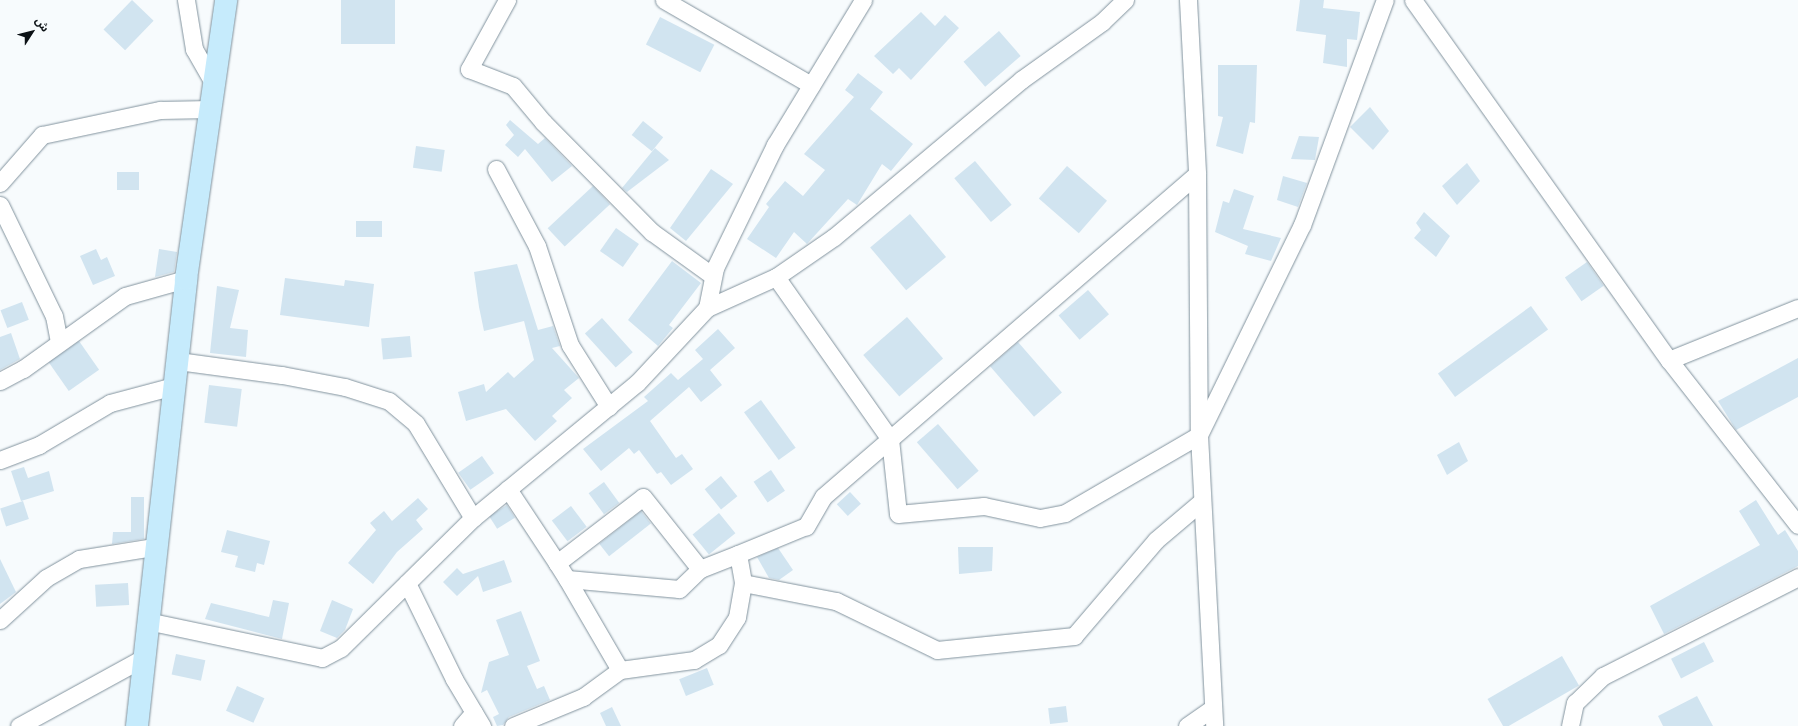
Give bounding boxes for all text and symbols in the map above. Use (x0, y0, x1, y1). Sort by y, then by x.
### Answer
north arrow (12, 12, 52, 52)
text: ش (32, 15, 52, 35)

